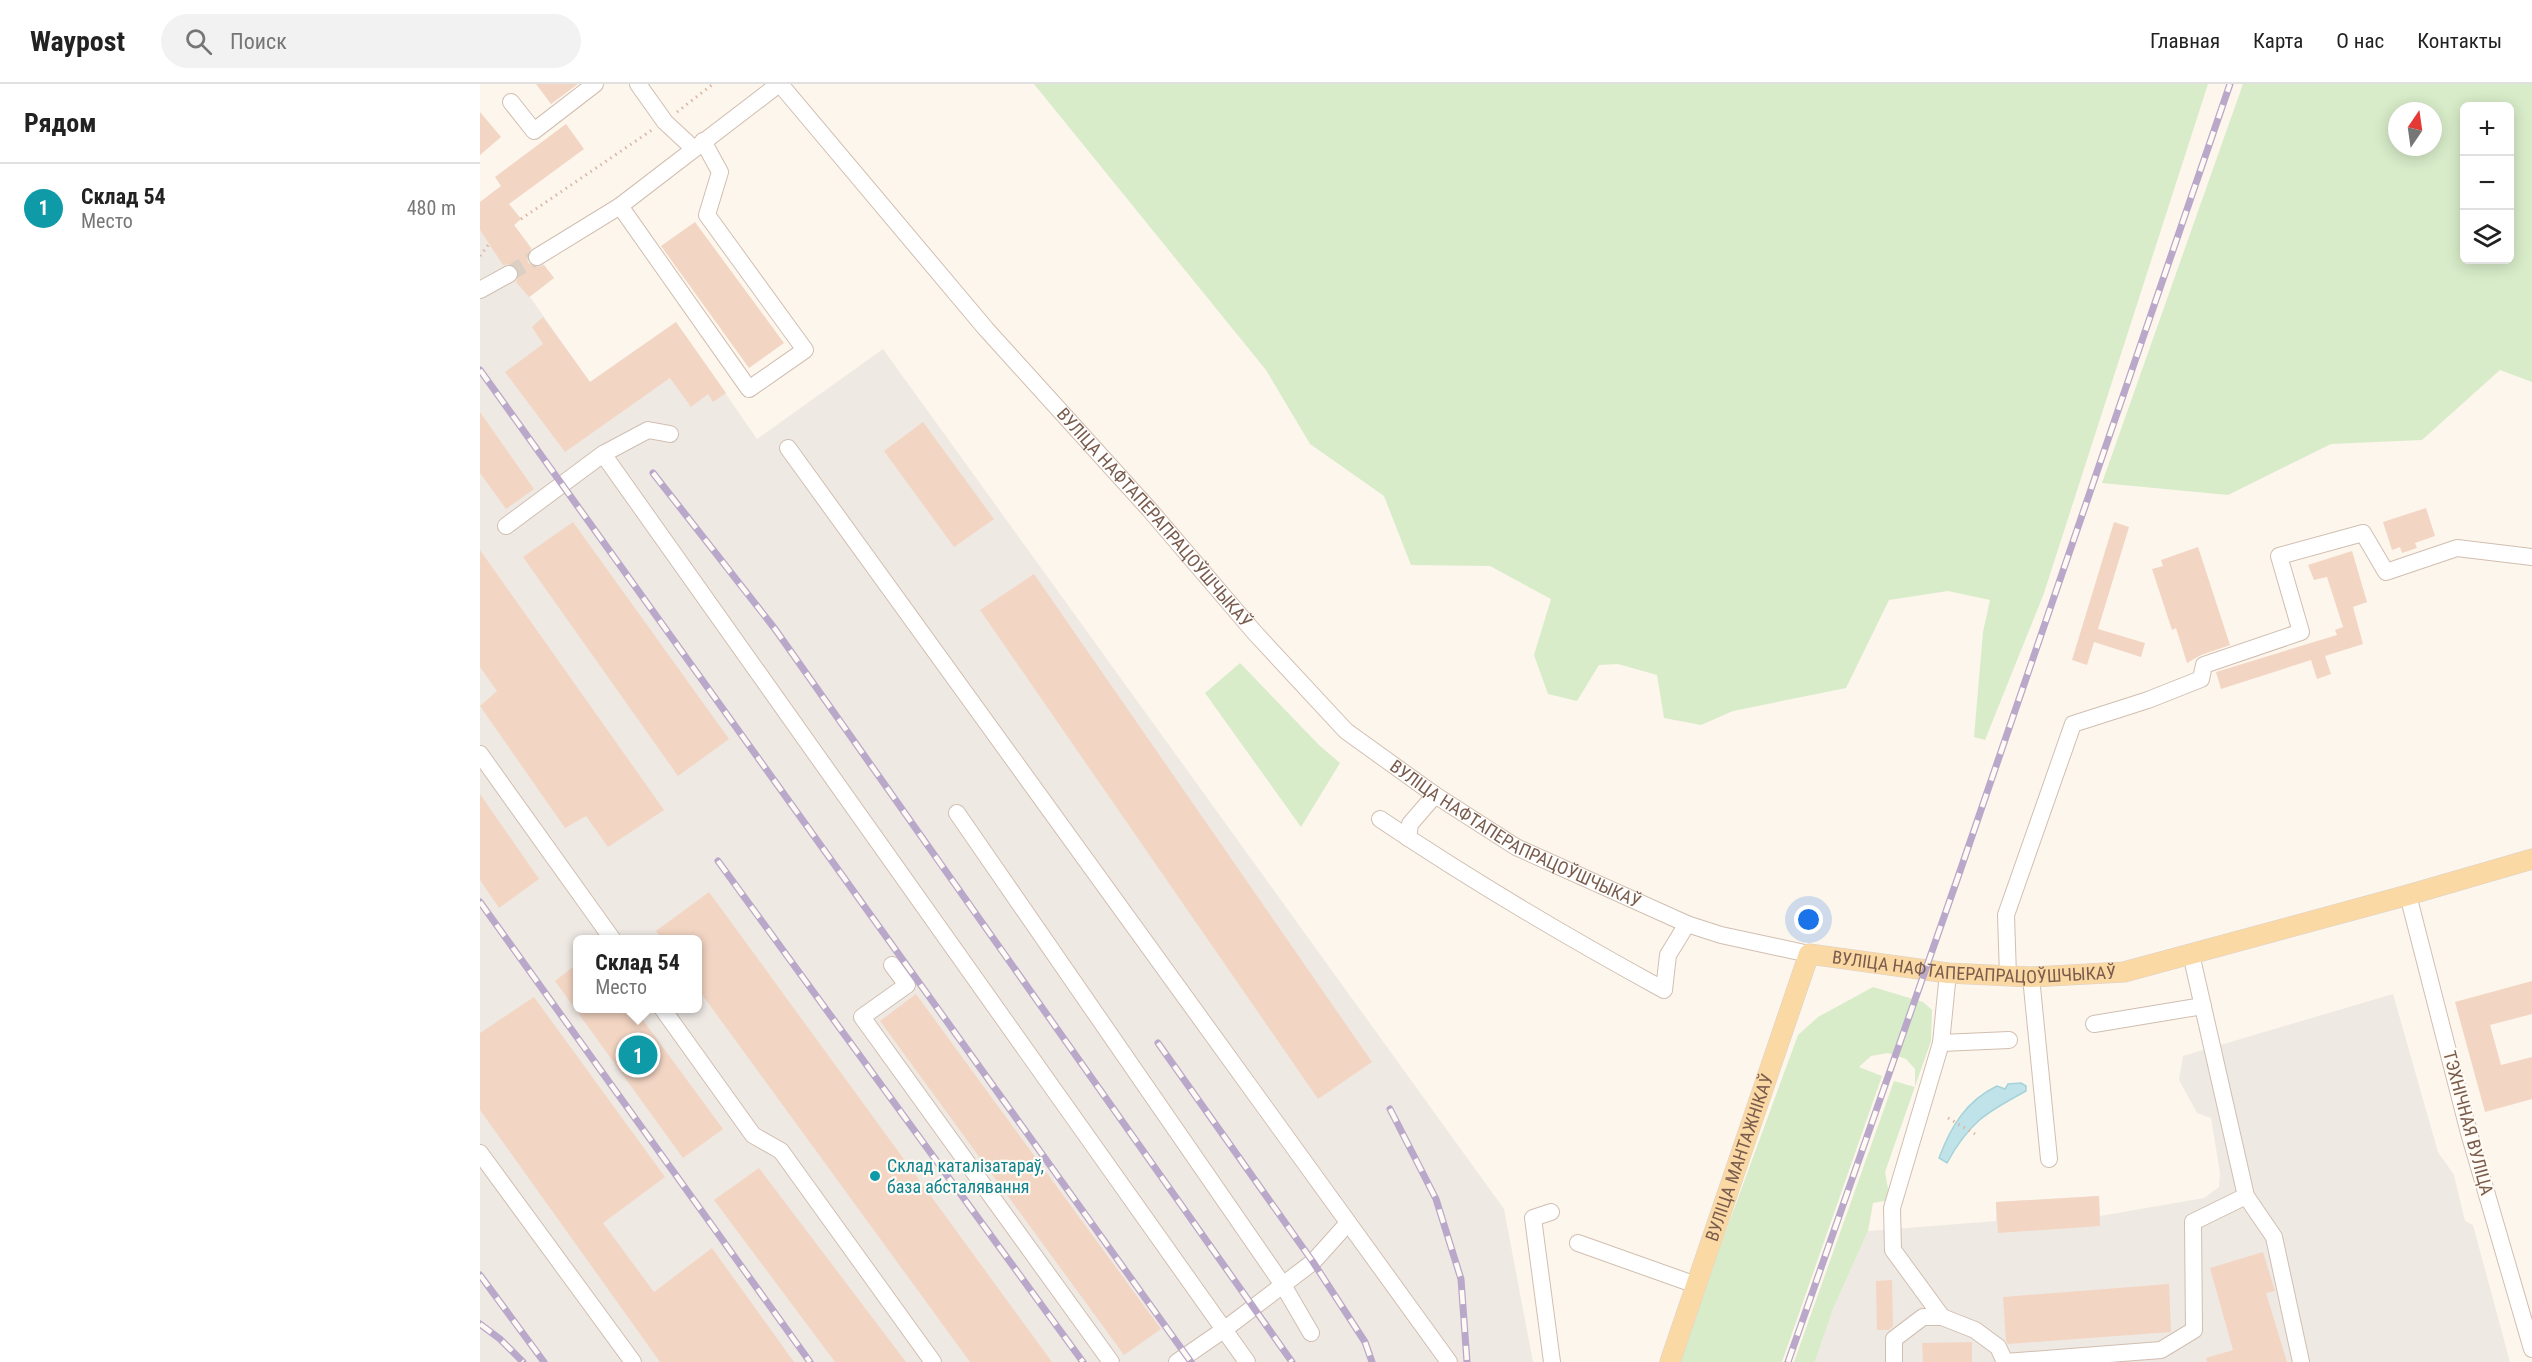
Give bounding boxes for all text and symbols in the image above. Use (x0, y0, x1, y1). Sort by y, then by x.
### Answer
search box (161, 14, 581, 68)
text: Waypost (30, 25, 125, 58)
icon: search (182, 25, 215, 58)
text: Поиск (230, 29, 287, 54)
text: Главная (2150, 29, 2220, 53)
text: Карта (2253, 29, 2303, 53)
text: О нас (2336, 29, 2384, 53)
text: Контакты (2417, 29, 2502, 53)
north arrow (2388, 102, 2442, 156)
map controls (2460, 102, 2514, 264)
button: + (2460, 102, 2514, 156)
text: Рядом (24, 108, 96, 138)
button: − (2460, 156, 2514, 210)
text: Склад 54 (81, 184, 166, 209)
text: 1 (38, 196, 49, 220)
text: 480 m (407, 196, 456, 220)
text: Место (81, 209, 133, 233)
button: layers (2460, 210, 2514, 264)
street label: ВУЛІЦА НАФТАПЕРАПРАЦОЎШЧЫКАЎ (1053, 403, 1257, 632)
street label: ВУЛІЦА НАФТАПЕРАПРАЦОЎШЧЫКАЎ (1386, 755, 1644, 912)
your location (1794, 905, 1823, 934)
popup (573, 935, 702, 1013)
street label: ВУЛІЦА НАФТАПЕРАПРАЦОЎШЧЫКАЎ (1831, 946, 2117, 987)
text: Склад 54 (595, 950, 680, 975)
text: Место (595, 975, 647, 999)
pin: 1 (618, 1032, 658, 1078)
street label: ТЭХНІЧНАЯ ВУЛІЦА (2439, 1048, 2498, 1198)
street label: ВУЛІЦА МАНТАЖНІКАЎ (1701, 1071, 1777, 1244)
place label: Склад каталізатараў, база абсталявання (887, 1155, 1044, 1197)
marker: Склад каталізатараў, база абсталявання (868, 1169, 882, 1183)

